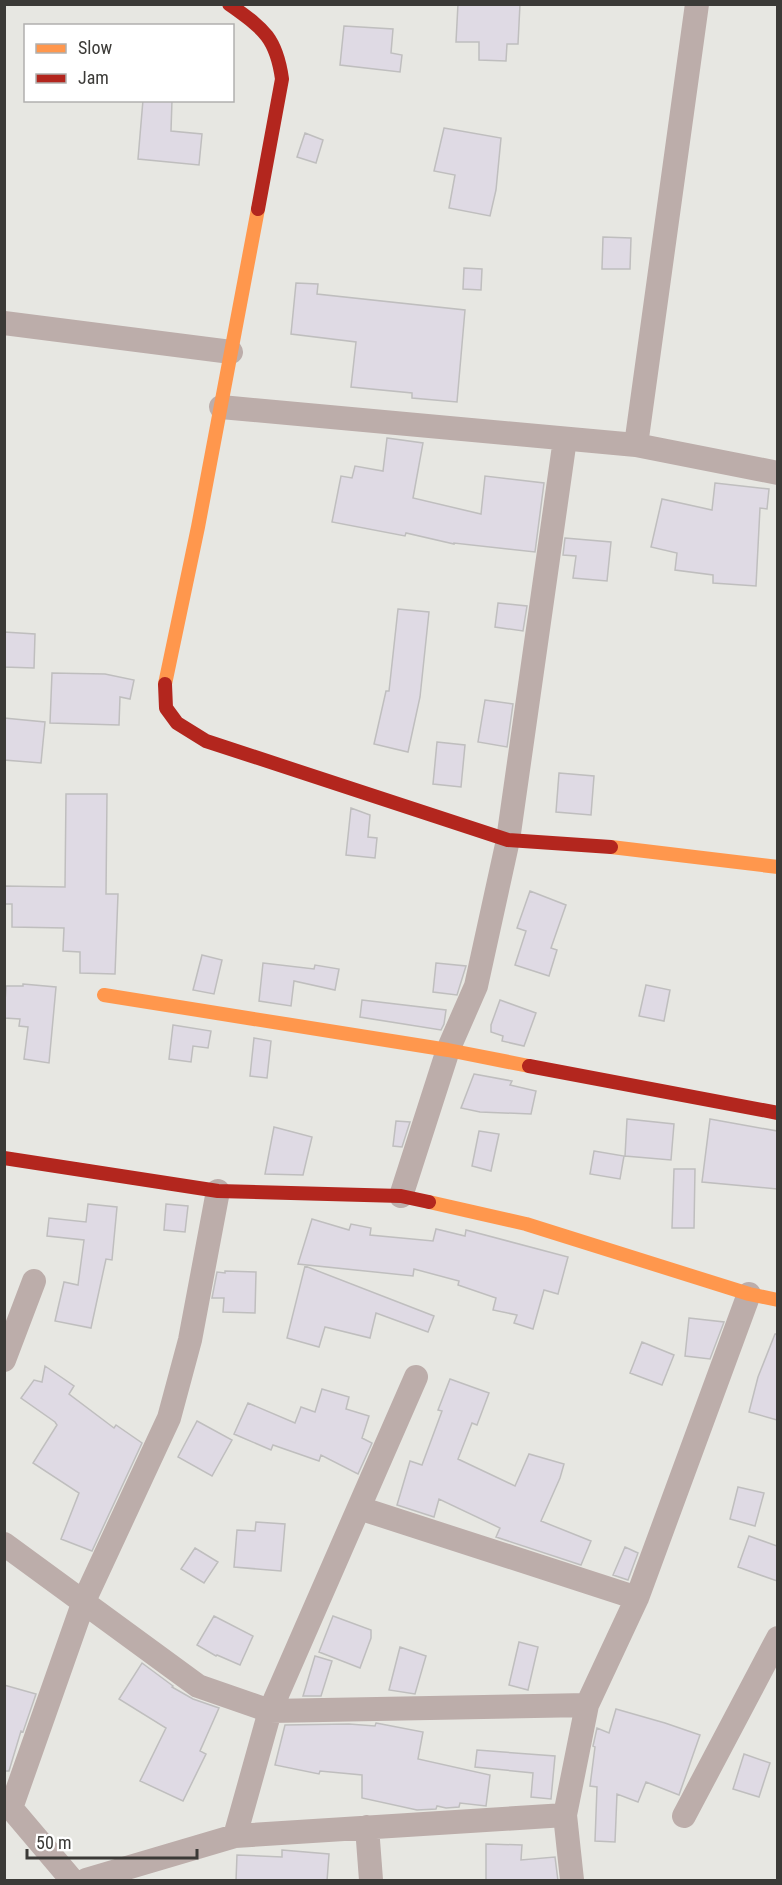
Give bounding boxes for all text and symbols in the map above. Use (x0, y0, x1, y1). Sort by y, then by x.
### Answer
legend (24, 24, 234, 102)
text: Slow (78, 37, 113, 58)
text: Jam (78, 67, 109, 88)
scale bar (27, 1822, 196, 1860)
text: 50 m (36, 1832, 71, 1853)

